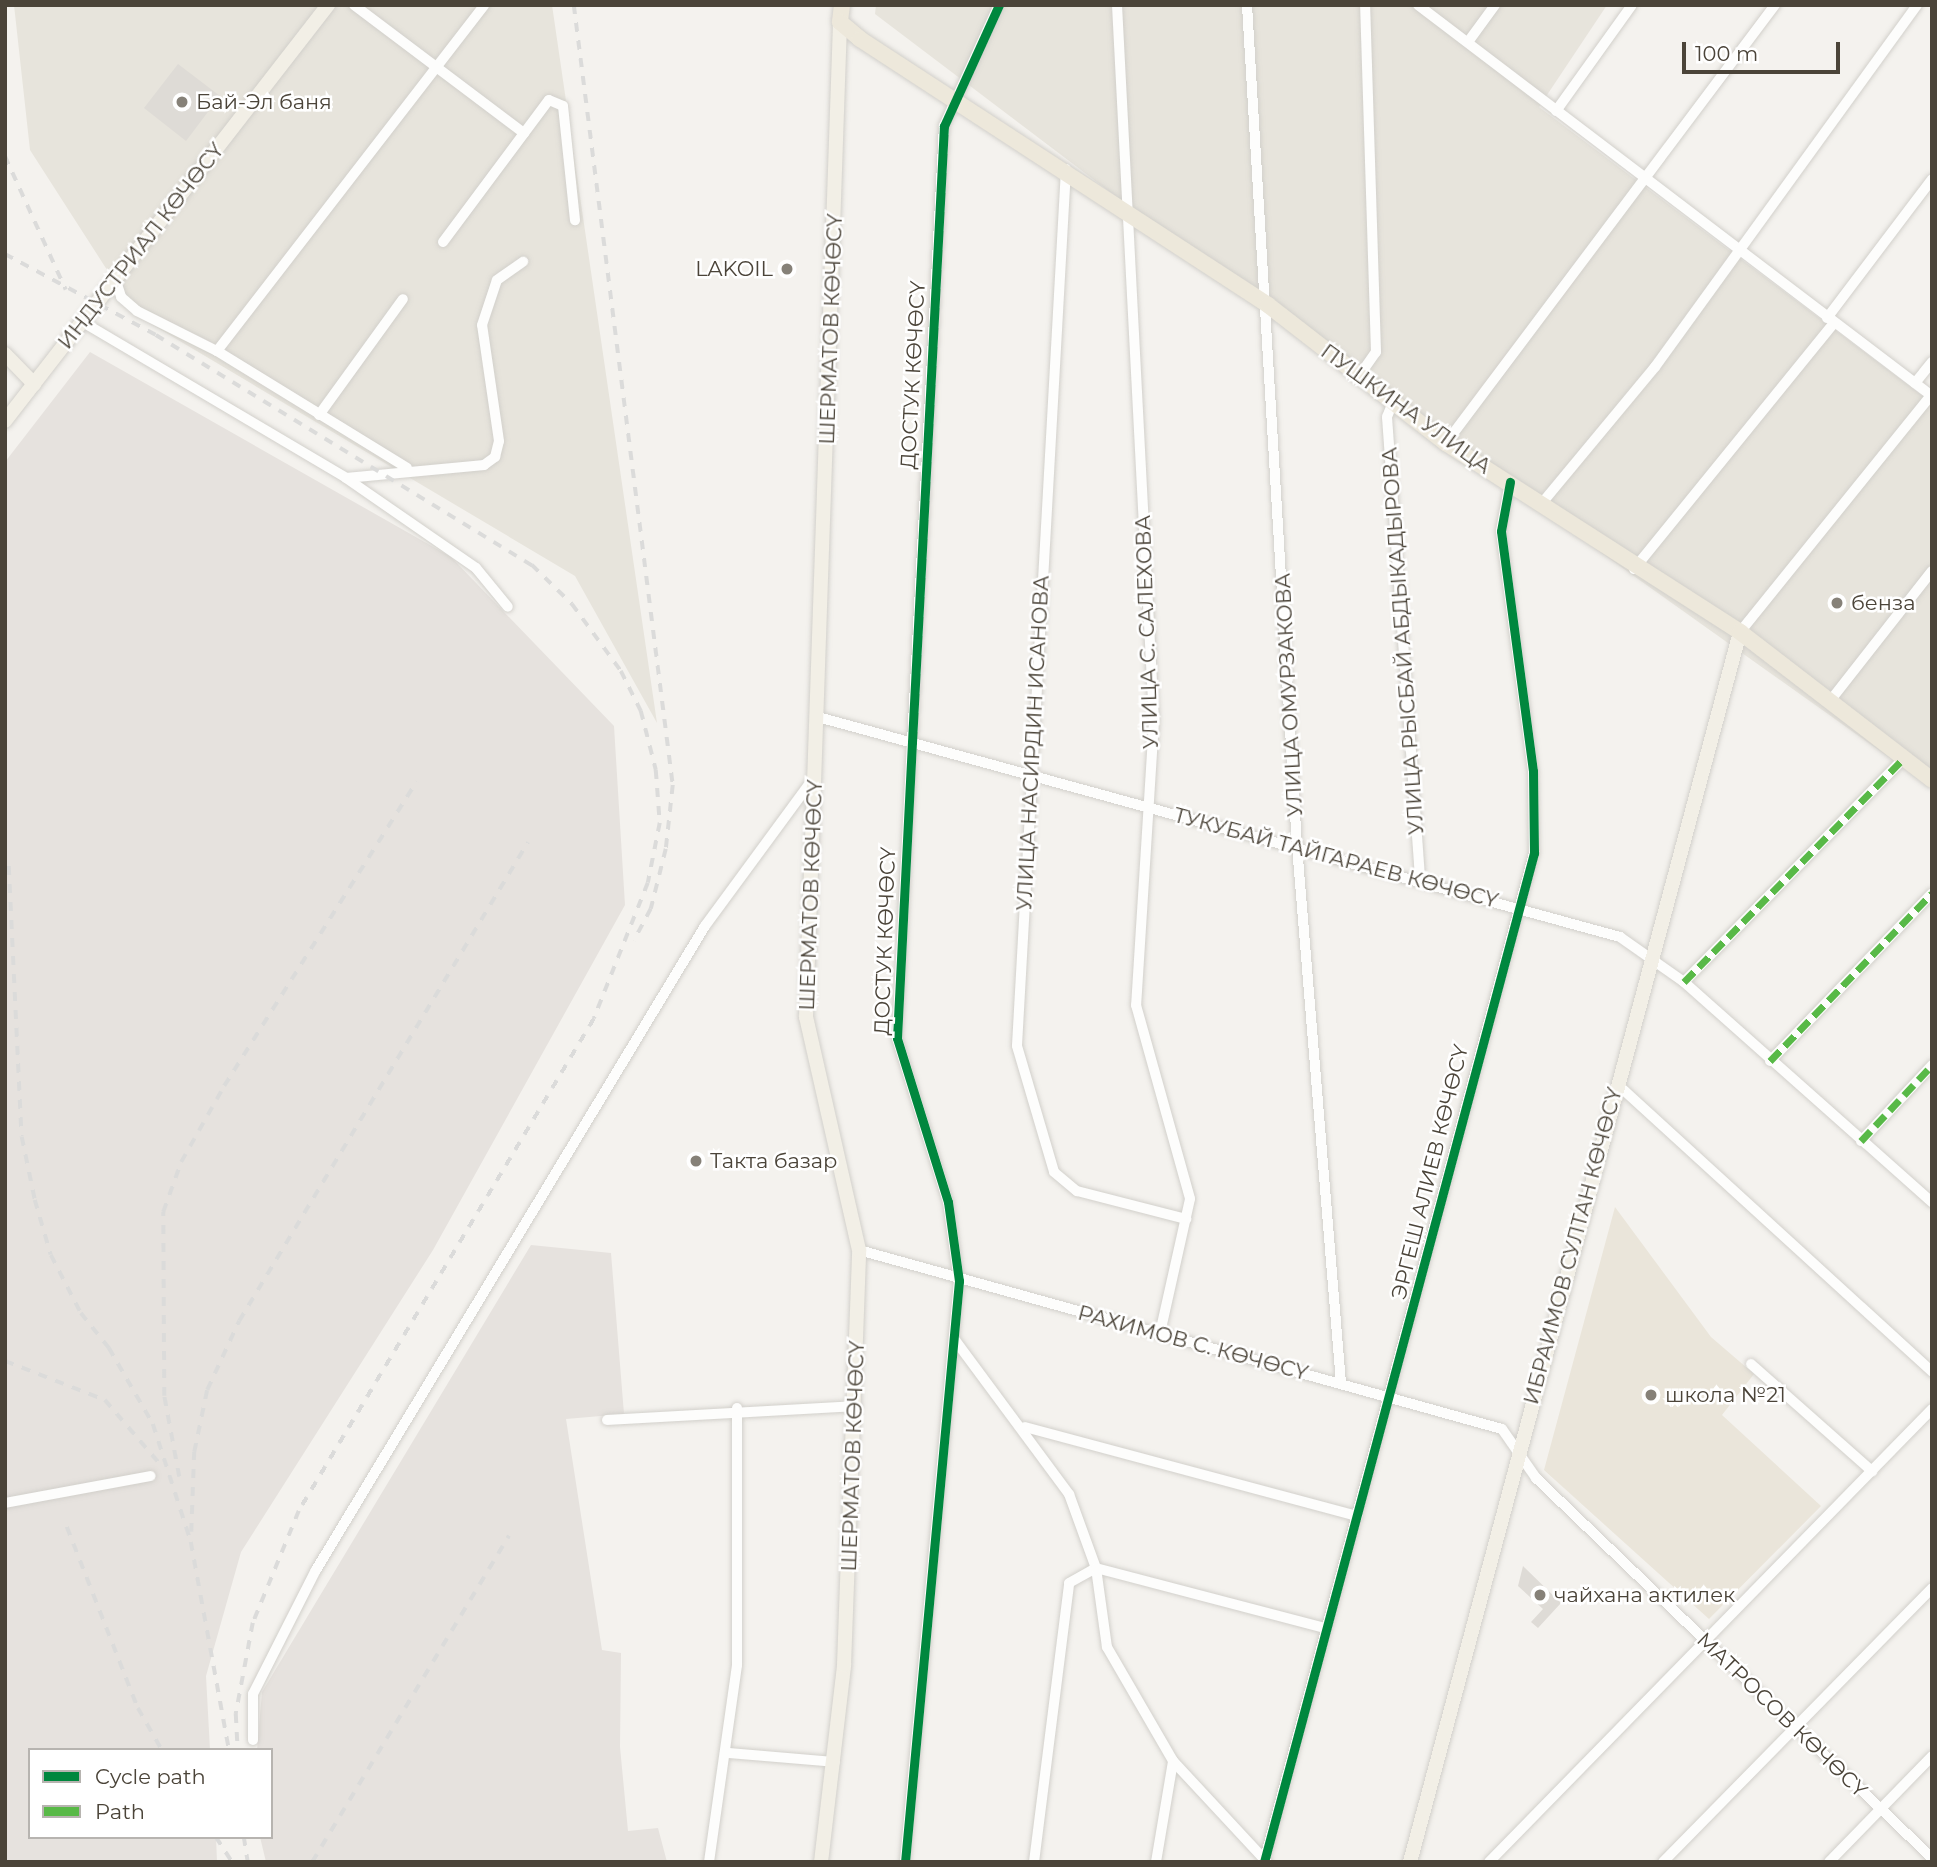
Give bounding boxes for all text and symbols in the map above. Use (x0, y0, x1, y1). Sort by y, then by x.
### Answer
scale bar (1685, 28, 1842, 72)
text: 100 m (1695, 41, 1758, 66)
place label: Бай-Эл баня (196, 89, 332, 115)
marker: Бай-Эл баня (174, 94, 190, 110)
street label: ИНДУСТРИАЛ КӨЧӨСҮ (53, 138, 229, 354)
street label: ШЕРМАТОВ КӨЧӨСҮ (814, 213, 848, 445)
place label: LAKOIL (695, 256, 773, 282)
marker: LAKOIL (779, 261, 795, 277)
street label: ДОСТУК КӨЧӨСҮ (895, 280, 931, 470)
street label: ПУШКИНА УЛИЦА (1316, 339, 1496, 479)
street label: УЛИЦА РЫСБАЙ АБДЫКАДЫРОВА (1377, 446, 1429, 836)
street label: УЛИЦА С. САЛЕХОВА (1130, 515, 1164, 749)
street label: УЛИЦА ОМУРЗАКОВА (1270, 572, 1308, 818)
street label: УЛИЦА НАСИРДИН ИСАНОВА (1012, 575, 1054, 911)
place label: бенза (1851, 590, 1915, 616)
marker: бенза (1829, 595, 1845, 611)
street label: ШЕРМАТОВ КӨЧӨСҮ (794, 779, 828, 1011)
street label: ТУКУБАЙ ТАЙГАРАЕВ КӨЧӨСҮ (1171, 802, 1501, 914)
street label: ДОСТУК КӨЧӨСҮ (869, 846, 901, 1036)
street label: ЭРГЕШ АЛИЕВ КӨЧӨСҮ (1386, 1042, 1474, 1302)
street label: ИБРАИМОВ СУЛТАН КӨЧӨСҮ (1519, 1085, 1627, 1407)
place label: Такта базар (710, 1148, 838, 1174)
marker: Такта базар (688, 1153, 704, 1169)
street label: РАХИМОВ С. КӨЧӨСҮ (1075, 1300, 1311, 1386)
street label: ШЕРМАТОВ КӨЧӨСҮ (836, 1340, 870, 1572)
place label: школа №21 (1665, 1382, 1786, 1408)
marker: школа №21 (1643, 1387, 1659, 1403)
place label: чайхана актилек (1554, 1582, 1735, 1608)
marker: чайхана актилек (1532, 1587, 1548, 1603)
street label: МАТРОСОВ КӨЧӨСҮ (1692, 1627, 1872, 1803)
legend (28, 1748, 273, 1839)
text: Cycle path (95, 1764, 206, 1789)
text: Path (95, 1799, 145, 1824)

